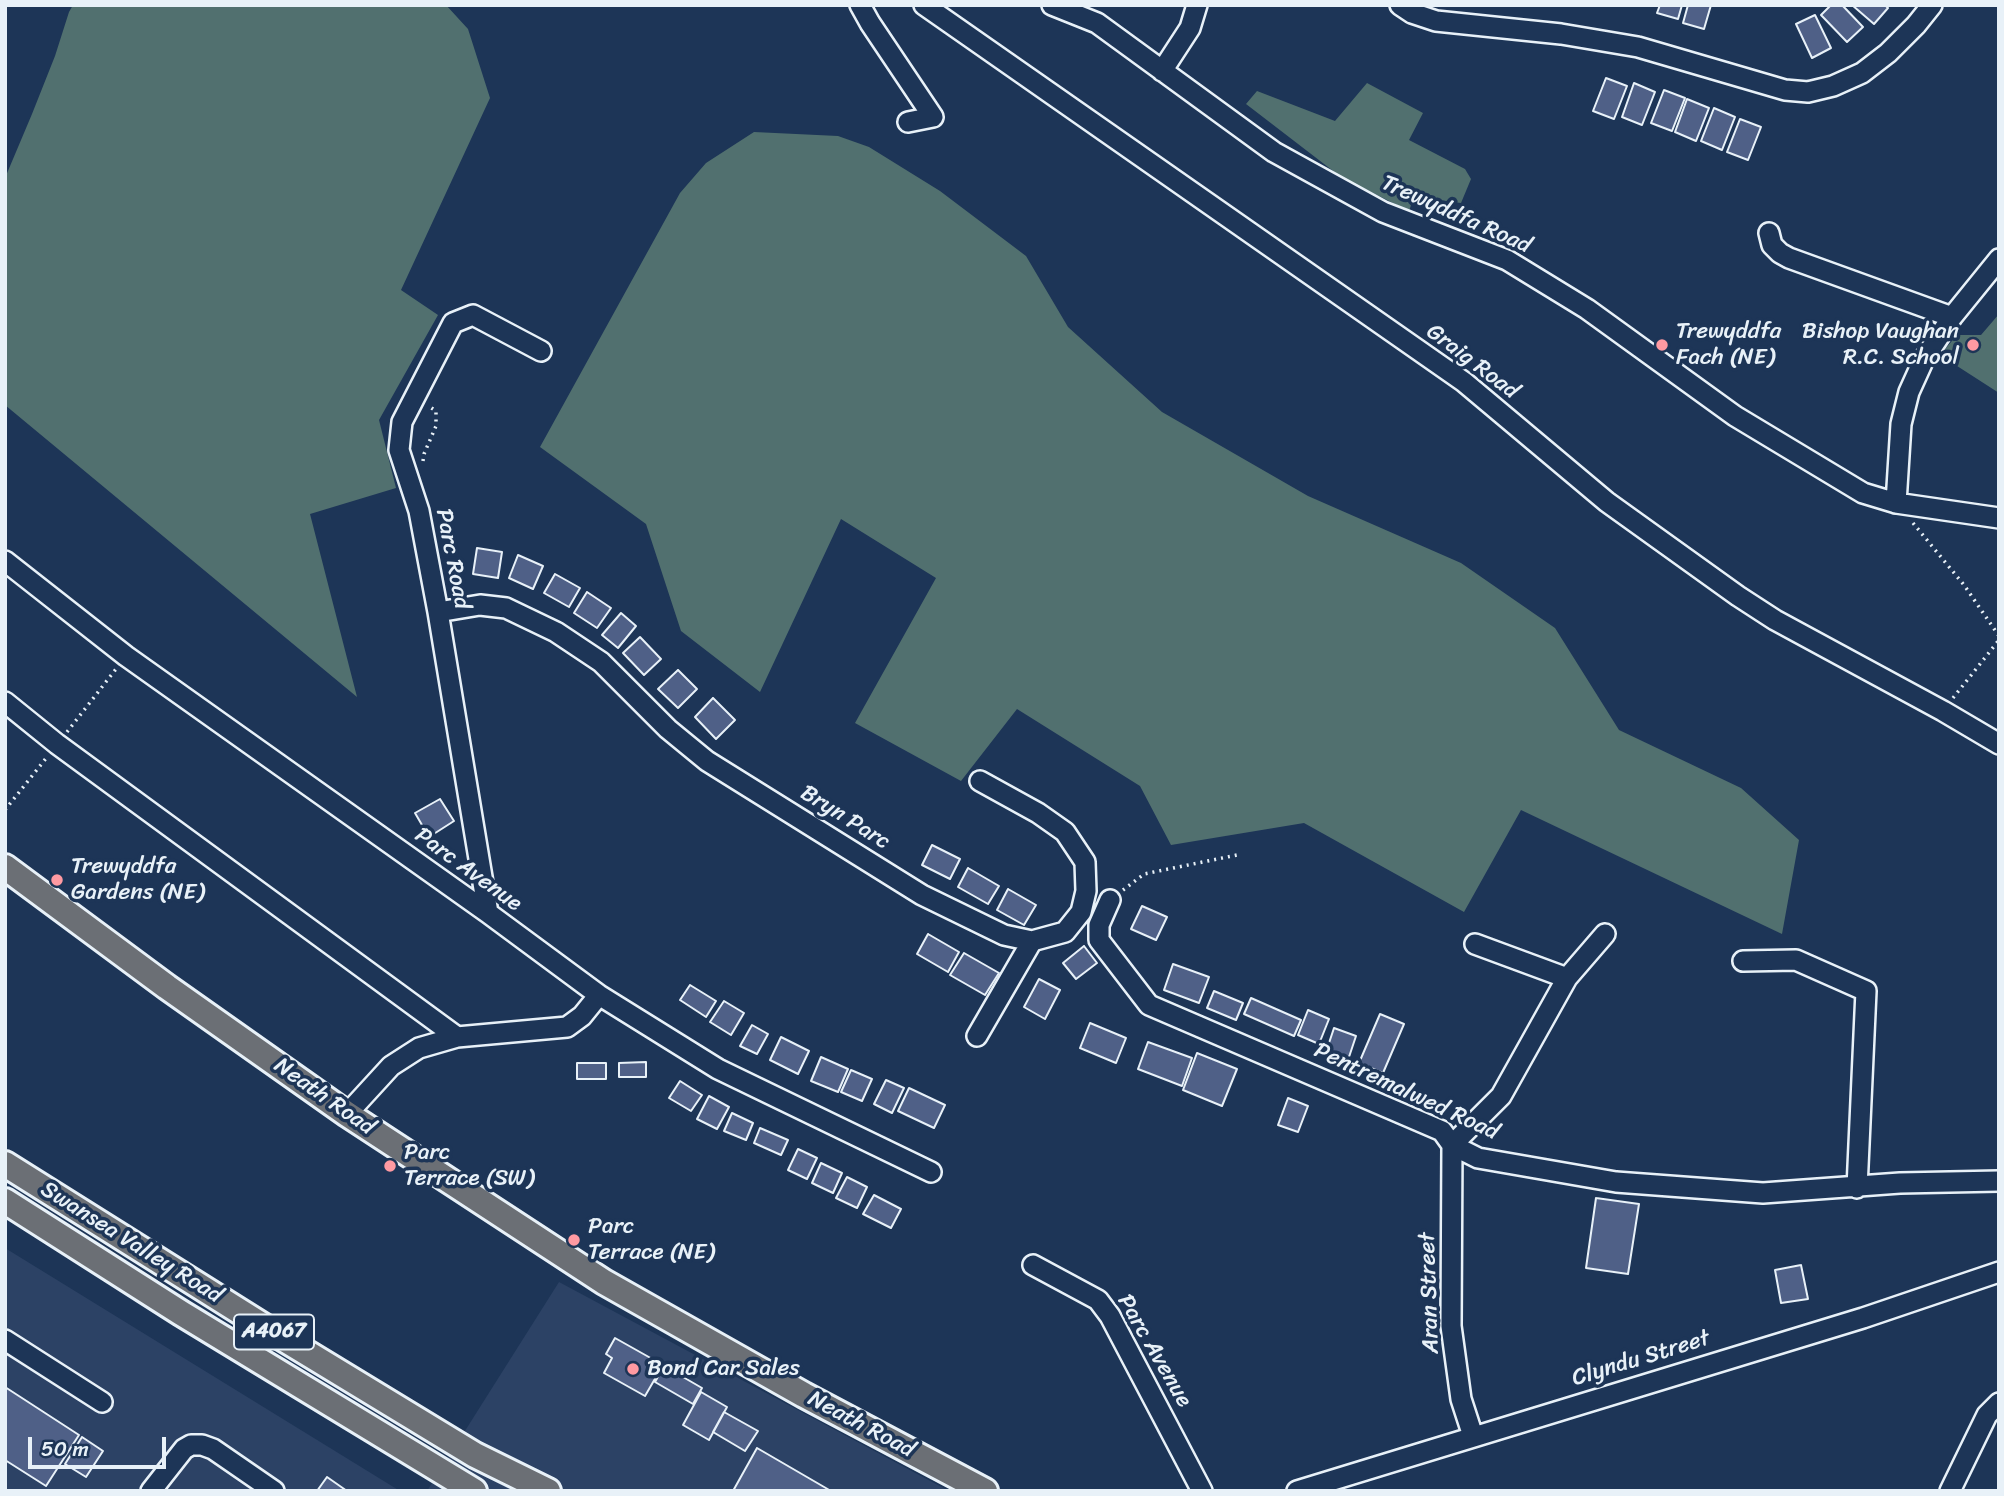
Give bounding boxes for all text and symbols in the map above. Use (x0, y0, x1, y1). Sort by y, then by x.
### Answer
street label: Trewyddfa Road (1377, 170, 1535, 260)
street label: Graig Road (1420, 318, 1524, 406)
place label: Trewyddfa Fach (NE) (1676, 318, 1781, 372)
place label: Bishop Vaughan R.C. School (1802, 318, 1959, 372)
marker: Trewyddfa Fach (NE) (1654, 337, 1670, 353)
marker: Bishop Vaughan R.C. School (1965, 337, 1981, 353)
street label: Parc Road (429, 506, 475, 612)
street label: Bryn Parc (795, 780, 895, 856)
street label: Parc Avenue (409, 822, 527, 918)
place label: Trewyddfa Gardens (NE) (71, 853, 204, 907)
marker: Trewyddfa Gardens (NE) (49, 872, 65, 888)
street label: Pentremalwed Road (1309, 1037, 1503, 1147)
street label: Neath Road (268, 1052, 380, 1142)
place label: Parc Terrace (SW) (404, 1139, 534, 1193)
marker: Parc Terrace (SW) (382, 1158, 398, 1174)
street label: Swansea Valley Road (35, 1176, 227, 1310)
place label: Parc Terrace (NE) (588, 1213, 714, 1267)
marker: Parc Terrace (NE) (566, 1232, 582, 1248)
street label: Aran Street (1414, 1232, 1446, 1354)
street label: Parc Avenue (1111, 1290, 1197, 1412)
road number: A4067 (234, 1314, 314, 1350)
street label: Clyndu Street (1569, 1325, 1713, 1393)
place label: Bond Car Sales (647, 1355, 800, 1383)
marker: Bond Car Sales (625, 1361, 641, 1377)
street label: Neath Road (803, 1385, 919, 1465)
scale bar (32, 1422, 170, 1466)
text: 50 m (41, 1430, 89, 1468)

